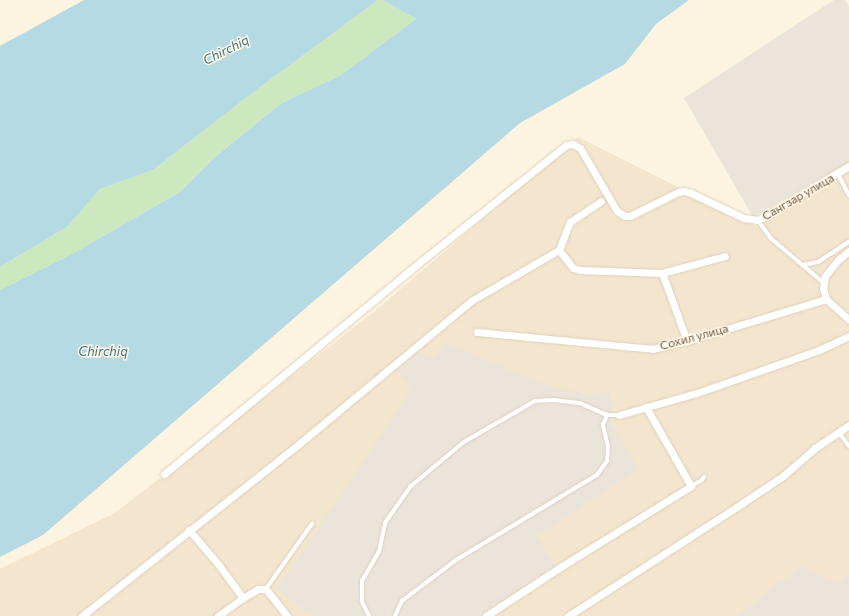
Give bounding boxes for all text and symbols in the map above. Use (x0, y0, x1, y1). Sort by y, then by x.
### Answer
water label: Chirchiq (200, 32, 252, 68)
street label: Сангзар улица (759, 171, 837, 223)
street label: Сохил улица (658, 321, 730, 353)
water label: Chirchiq (78, 343, 128, 359)

